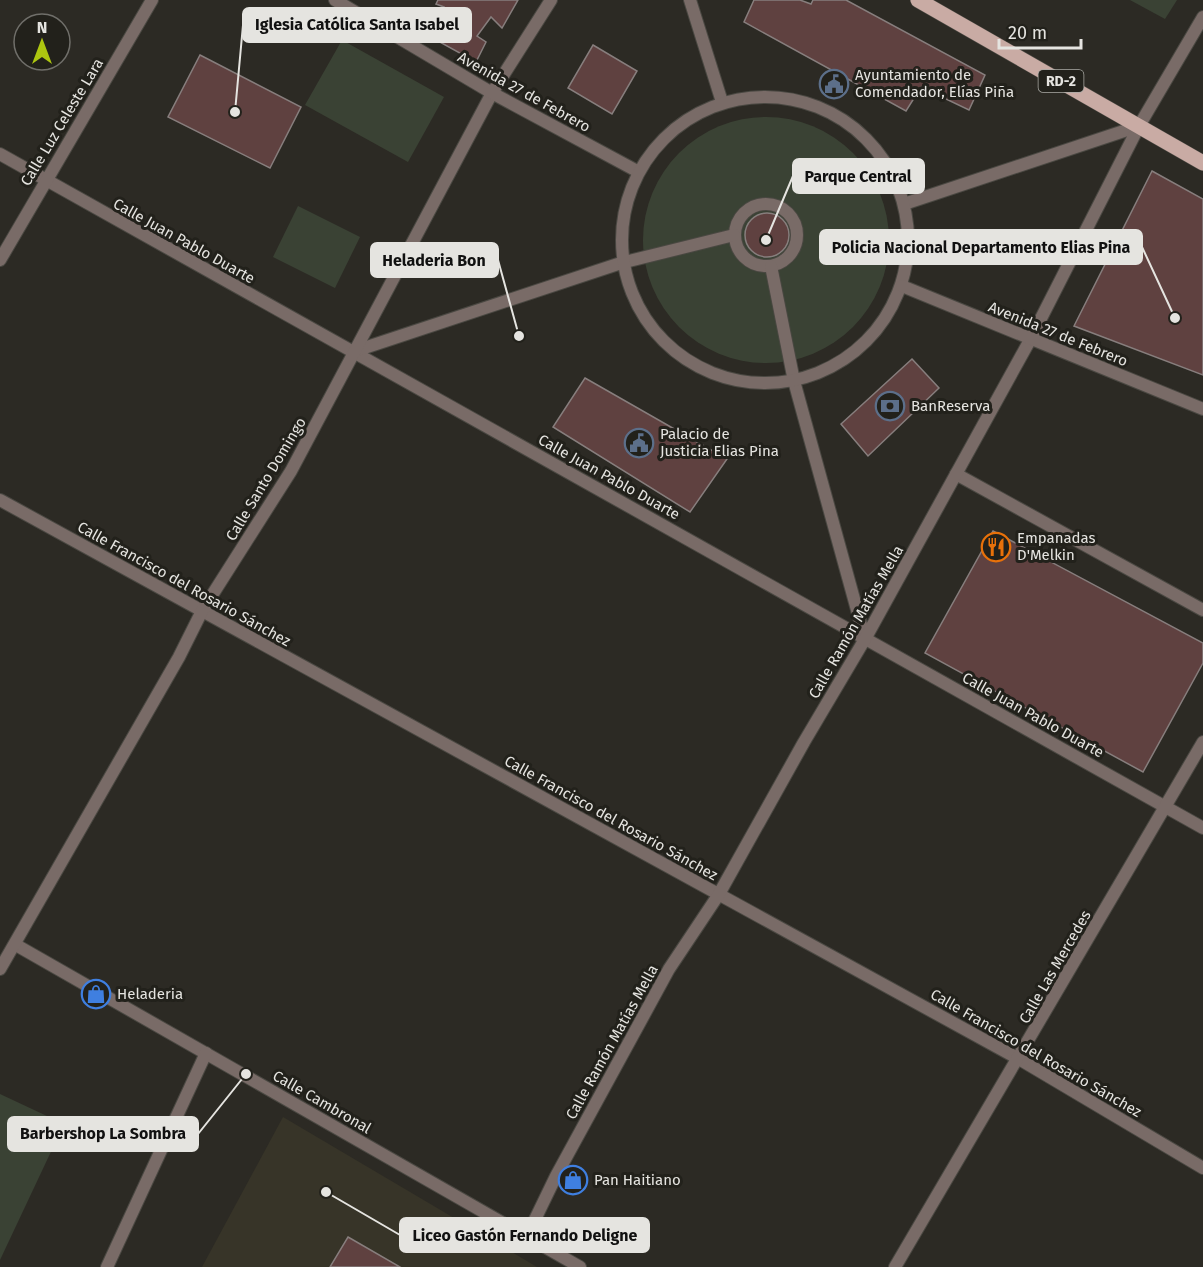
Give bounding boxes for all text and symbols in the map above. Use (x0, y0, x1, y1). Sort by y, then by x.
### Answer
callout: Iglesia Católica Santa Isabel (243, 8, 471, 42)
north arrow (12, 12, 72, 72)
scale bar (999, 12, 1082, 50)
text: Iglesia Católica Santa Isabel (255, 15, 459, 34)
text: N (37, 18, 47, 37)
text: 20 m (1008, 22, 1047, 44)
street label: Avenida 27 de Febrero (455, 48, 593, 136)
street label: Calle Luz Celeste Lara (17, 55, 107, 189)
place label: Ayuntamiento de Comendador, Elías Piña (855, 66, 1014, 101)
public building icon: Ayuntamiento de Comendador, Elías Piña (818, 68, 850, 100)
road number: RD-2 (1038, 70, 1084, 92)
callout: Parque Central (793, 159, 924, 193)
text: Parque Central (804, 167, 912, 186)
street label: Calle Juan Pablo Duarte (110, 195, 258, 287)
callout: Policia Nacional Departamento Elias Pina (820, 230, 1142, 264)
text: Policia Nacional Departamento Elias Pina (832, 238, 1131, 257)
callout: Heladeria Bon (371, 243, 498, 277)
text: Heladeria Bon (382, 251, 486, 270)
street label: Avenida 27 de Febrero (986, 298, 1130, 370)
bank icon: BanReserva (874, 390, 906, 422)
place label: BanReserva (911, 397, 990, 415)
street label: Calle Santo Domingo (222, 414, 310, 544)
place label: Palacio de Justicia Elias Pina (660, 425, 779, 460)
public building icon: Palacio de Justicia Elias Pina (623, 427, 655, 459)
street label: Calle Juan Pablo Duarte (535, 431, 683, 523)
street label: Calle Francisco del Rosario Sánchez (74, 518, 294, 650)
place label: Empanadas D'Melkin (1017, 529, 1096, 564)
restaurant icon: Empanadas D'Melkin (980, 531, 1012, 563)
street label: Calle Ramón Matías Mella (805, 542, 907, 702)
street label: Calle Juan Pablo Duarte (959, 669, 1107, 761)
street label: Calle Francisco del Rosario Sánchez (501, 752, 721, 884)
street label: Calle Las Mercedes (1015, 907, 1095, 1027)
street label: Calle Ramón Matías Mella (562, 962, 662, 1122)
shop icon: Heladeria (80, 978, 112, 1010)
place label: Heladeria (117, 985, 183, 1003)
street label: Calle Francisco del Rosario Sánchez (927, 985, 1145, 1121)
street label: Calle Cambronal (270, 1067, 375, 1138)
callout: Barbershop La Sombra (8, 1117, 198, 1151)
text: Barbershop La Sombra (20, 1124, 186, 1143)
shop icon: Pan Haitiano (557, 1164, 589, 1196)
place label: Pan Haitiano (594, 1171, 681, 1189)
callout: Liceo Gastón Fernando Deligne (400, 1218, 649, 1252)
text: Liceo Gastón Fernando Deligne (413, 1226, 638, 1245)

